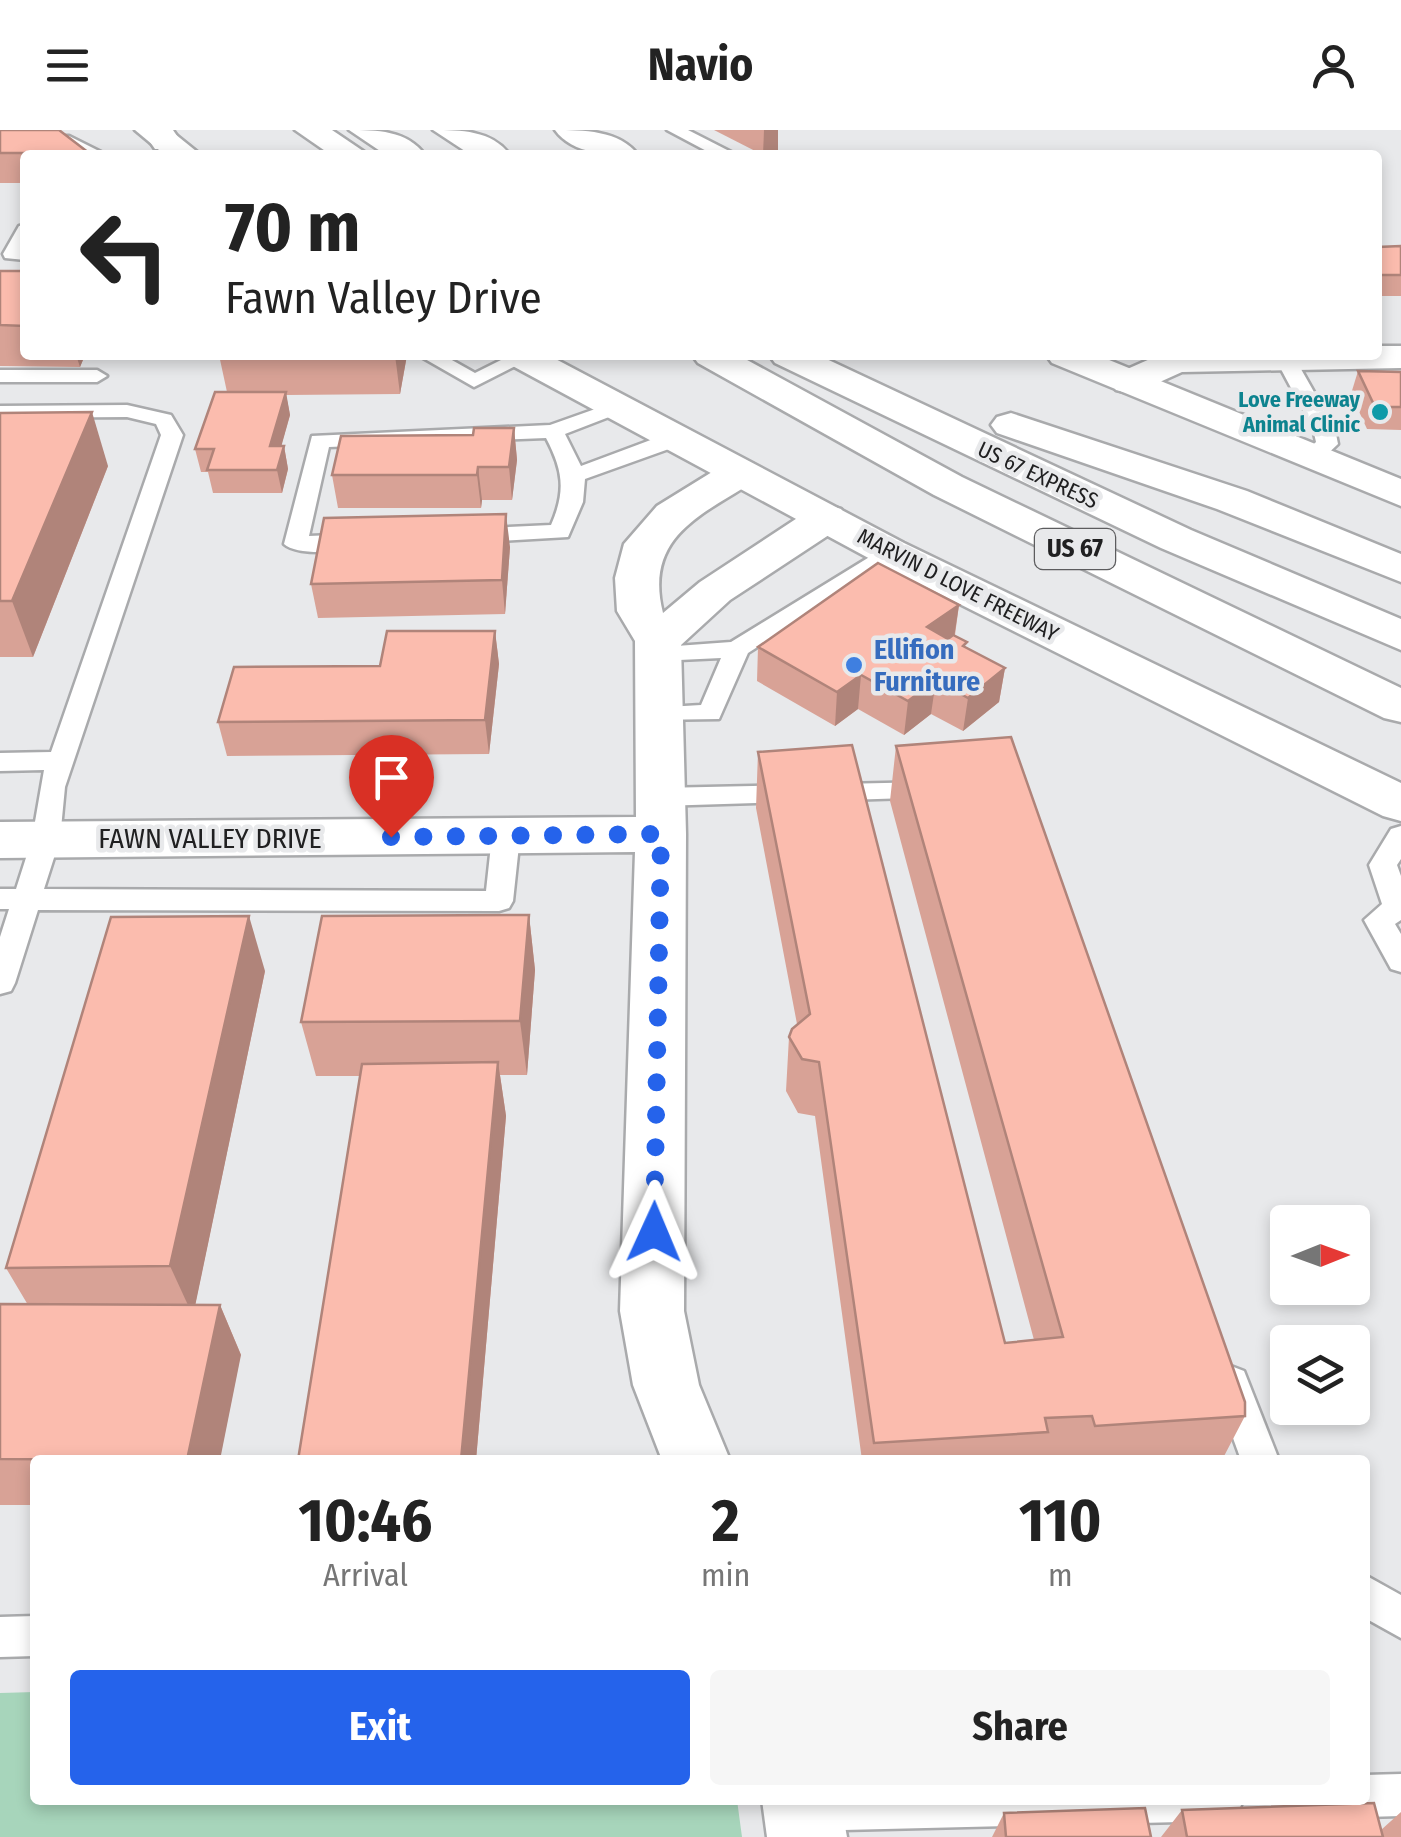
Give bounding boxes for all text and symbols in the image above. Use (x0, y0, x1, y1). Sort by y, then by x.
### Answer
icon: menu (40, 38, 95, 93)
text: Navio (648, 38, 753, 92)
icon: person (1306, 38, 1361, 93)
text: 70 m (225, 186, 360, 270)
icon: left (60, 190, 190, 320)
text: Fawn Valley Drive (225, 271, 542, 325)
place label: Love Freeway Animal Clinic (1238, 386, 1361, 438)
marker: Love Freeway Animal Clinic (1369, 401, 1391, 423)
street label: US 67 EXPRESS (974, 435, 1103, 515)
street label: MARVIN D LOVE FREEWAY (853, 523, 1063, 647)
road number: US 67 (1035, 529, 1115, 569)
place label: Ellifion Furniture (874, 633, 980, 698)
marker: Ellifion Furniture (843, 654, 865, 676)
pin (349, 735, 434, 838)
icon: arrive (364, 750, 419, 805)
street label: FAWN VALLEY DRIVE (98, 822, 322, 855)
position arrow (602, 1180, 706, 1284)
north arrow (1270, 1205, 1370, 1305)
map controls (1270, 1205, 1370, 1425)
button: layers (1270, 1325, 1370, 1425)
text: 10:46 (299, 1485, 432, 1557)
text: 2 (712, 1485, 740, 1557)
text: 110 (1019, 1485, 1101, 1557)
text: Arrival (323, 1556, 408, 1594)
text: min (701, 1556, 750, 1594)
text: m (1048, 1556, 1073, 1594)
button: Exit (70, 1670, 690, 1785)
button: Share (710, 1670, 1330, 1785)

